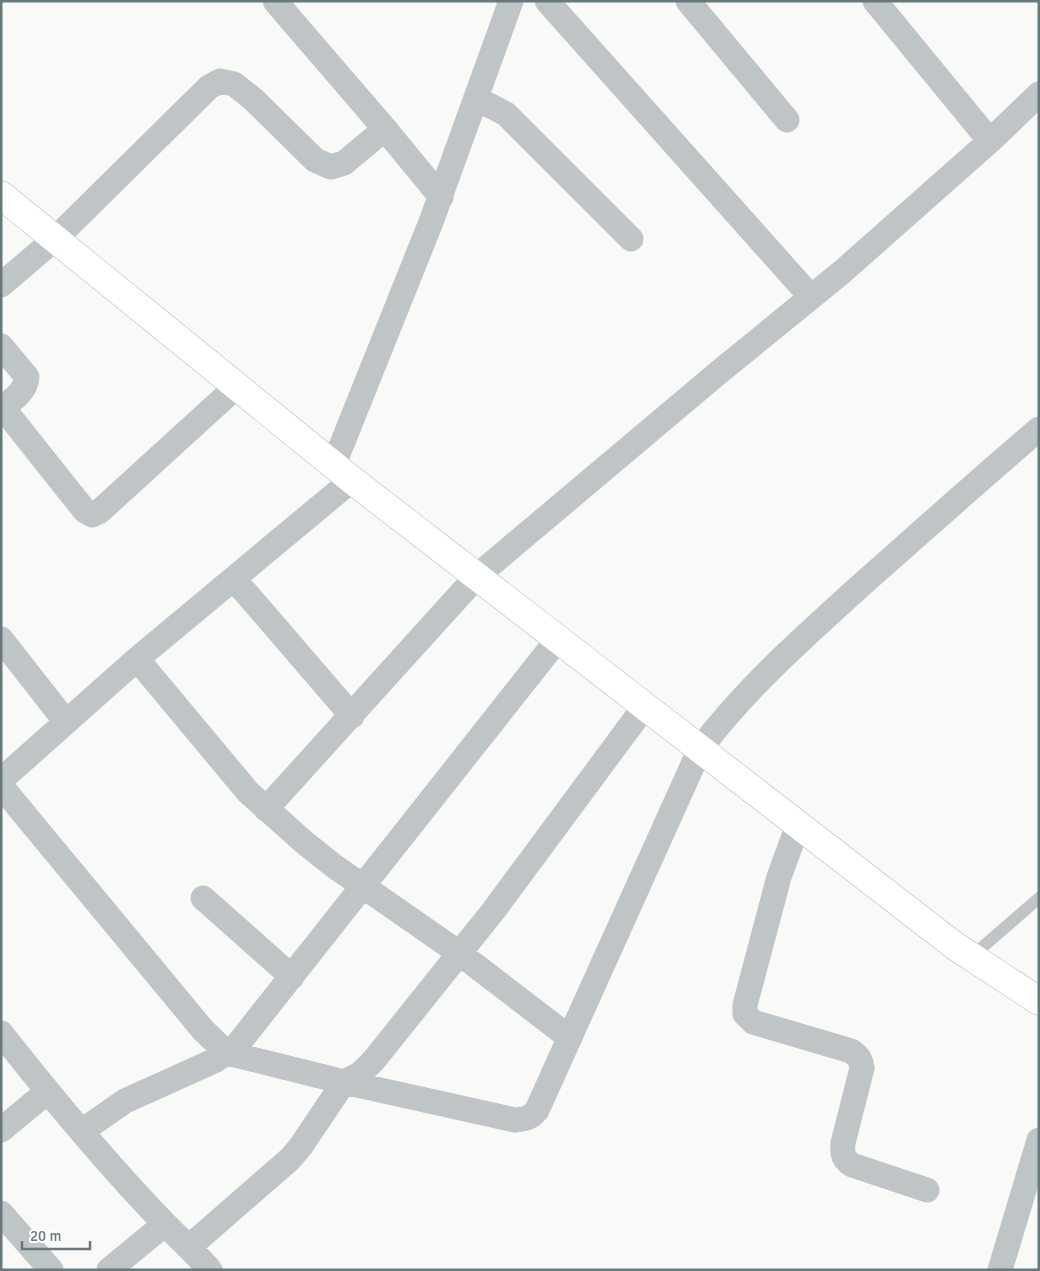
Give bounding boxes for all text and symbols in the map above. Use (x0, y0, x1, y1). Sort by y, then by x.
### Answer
scale bar (22, 1218, 90, 1250)
text: 20 m (30, 1227, 61, 1245)

